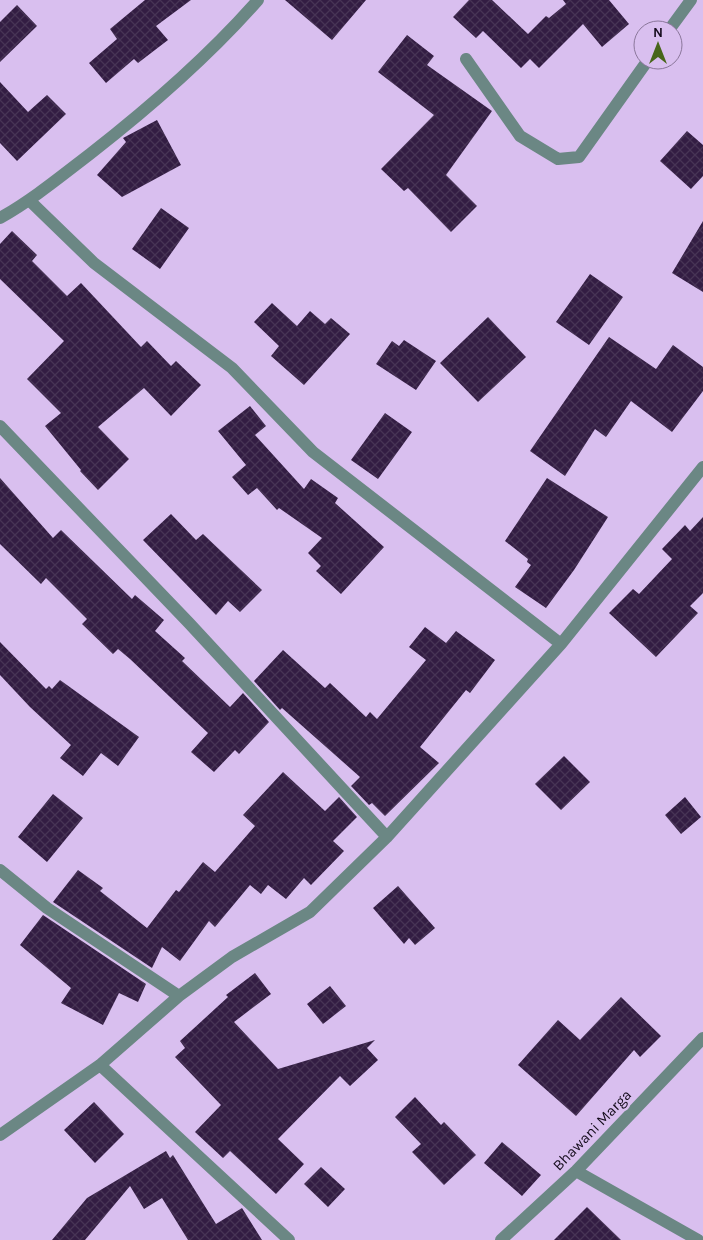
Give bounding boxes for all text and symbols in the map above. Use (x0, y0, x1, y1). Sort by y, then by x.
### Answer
north arrow (633, 20, 683, 70)
text: N (653, 24, 663, 41)
street label: Bhawani Marga (549, 1086, 635, 1174)

